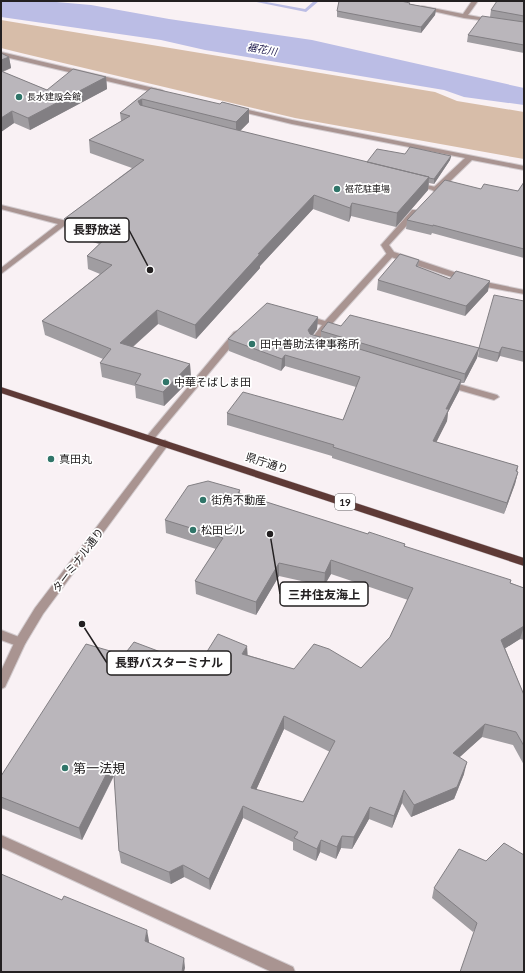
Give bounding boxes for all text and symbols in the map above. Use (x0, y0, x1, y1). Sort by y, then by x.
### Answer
water label: 裾花川 (246, 40, 279, 58)
place label: 長水建設会館 (27, 91, 81, 102)
marker: 長水建設会館 (14, 92, 24, 102)
place label: 裾花駐車場 (345, 183, 390, 194)
marker: 裾花駐車場 (332, 184, 342, 194)
callout: 長野放送 (65, 218, 129, 242)
text: 長野放送 (73, 222, 121, 237)
place label: 田中善助法律事務所 (260, 337, 360, 350)
marker: 田中善助法律事務所 (247, 339, 257, 349)
place label: 中華そばしま田 (174, 375, 251, 388)
marker: 中華そばしま田 (161, 377, 171, 387)
street label: 県庁通り (244, 450, 290, 476)
place label: 真田丸 (59, 452, 92, 465)
marker: 真田丸 (46, 454, 56, 464)
place label: 街角不動産 (211, 493, 266, 506)
road number: 19 (335, 494, 355, 510)
marker: 街角不動産 (198, 495, 208, 505)
place label: 松田ビル (201, 523, 245, 536)
street label: ターミナル通り (49, 525, 106, 594)
marker: 松田ビル (188, 525, 198, 535)
callout: 三井住友海上 (280, 582, 368, 606)
text: 三井住友海上 (288, 587, 360, 602)
callout: 長野バスターミナル (107, 651, 231, 675)
text: 長野バスターミナル (115, 655, 223, 670)
place label: 第一法規 (73, 760, 125, 776)
marker: 第一法規 (60, 763, 70, 773)

